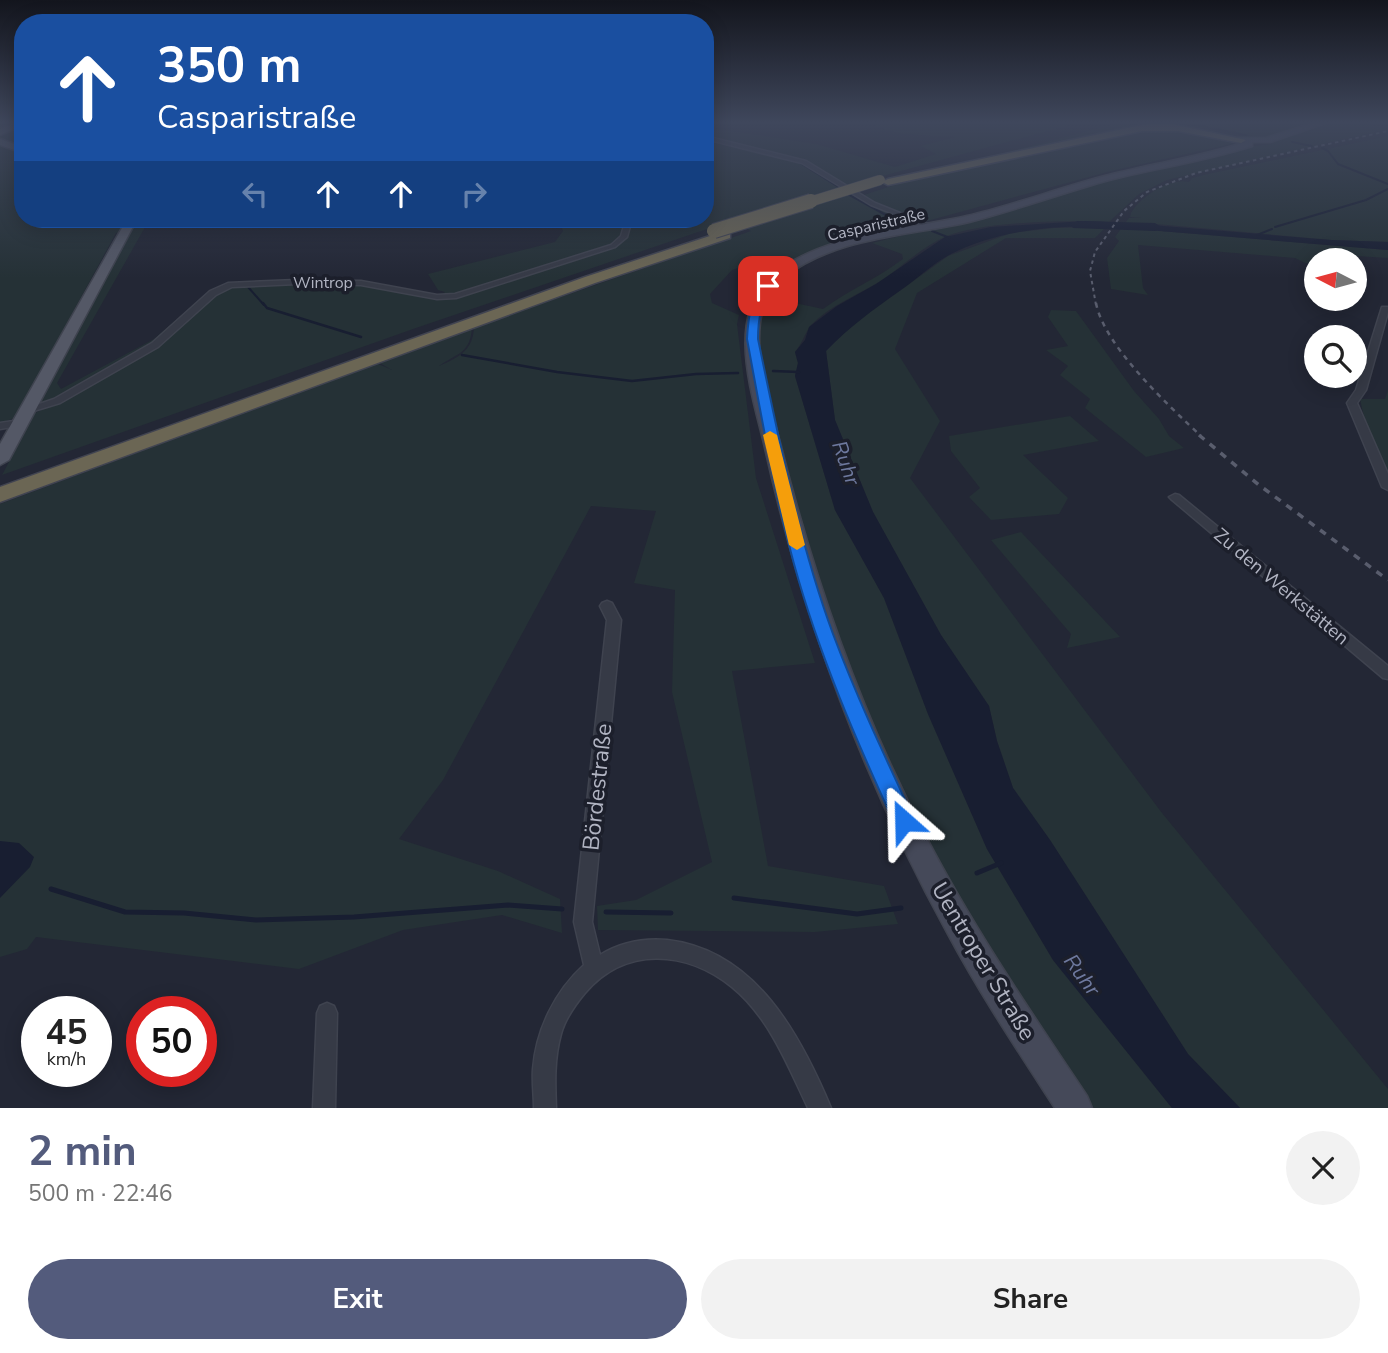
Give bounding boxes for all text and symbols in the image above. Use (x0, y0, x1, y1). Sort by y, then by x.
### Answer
text: 350 m (157, 32, 301, 99)
icon: ahead (42, 42, 133, 133)
text: Casparistraße (157, 96, 356, 139)
icon: left (236, 175, 274, 213)
icon: ahead (309, 175, 347, 213)
icon: ahead (382, 175, 420, 213)
icon: right (455, 175, 493, 213)
street label: Casparistraße (825, 203, 927, 247)
north arrow (1304, 248, 1367, 312)
map controls (1304, 248, 1367, 388)
pin (738, 256, 798, 316)
icon: arrive (749, 267, 787, 305)
street label: Wintrop (293, 272, 353, 294)
button: search (1304, 325, 1367, 388)
water label: Ruhr (825, 437, 867, 490)
street label: Zu den Werkstätten (1208, 522, 1354, 651)
street label: Bördestraße (575, 722, 620, 852)
position arrow (867, 784, 941, 858)
street label: Uentroper Straße (924, 876, 1043, 1046)
water label: Ruhr (1057, 948, 1107, 1002)
speed limit sign: 50 (126, 996, 217, 1087)
text: 45 (45, 1009, 88, 1056)
text: km/h (47, 1047, 86, 1071)
text: 2 min (28, 1123, 137, 1180)
button: close (1286, 1131, 1360, 1205)
text: 500 m · 22:46 (28, 1178, 173, 1209)
button: Exit (28, 1259, 687, 1339)
button: Share (701, 1259, 1360, 1339)

